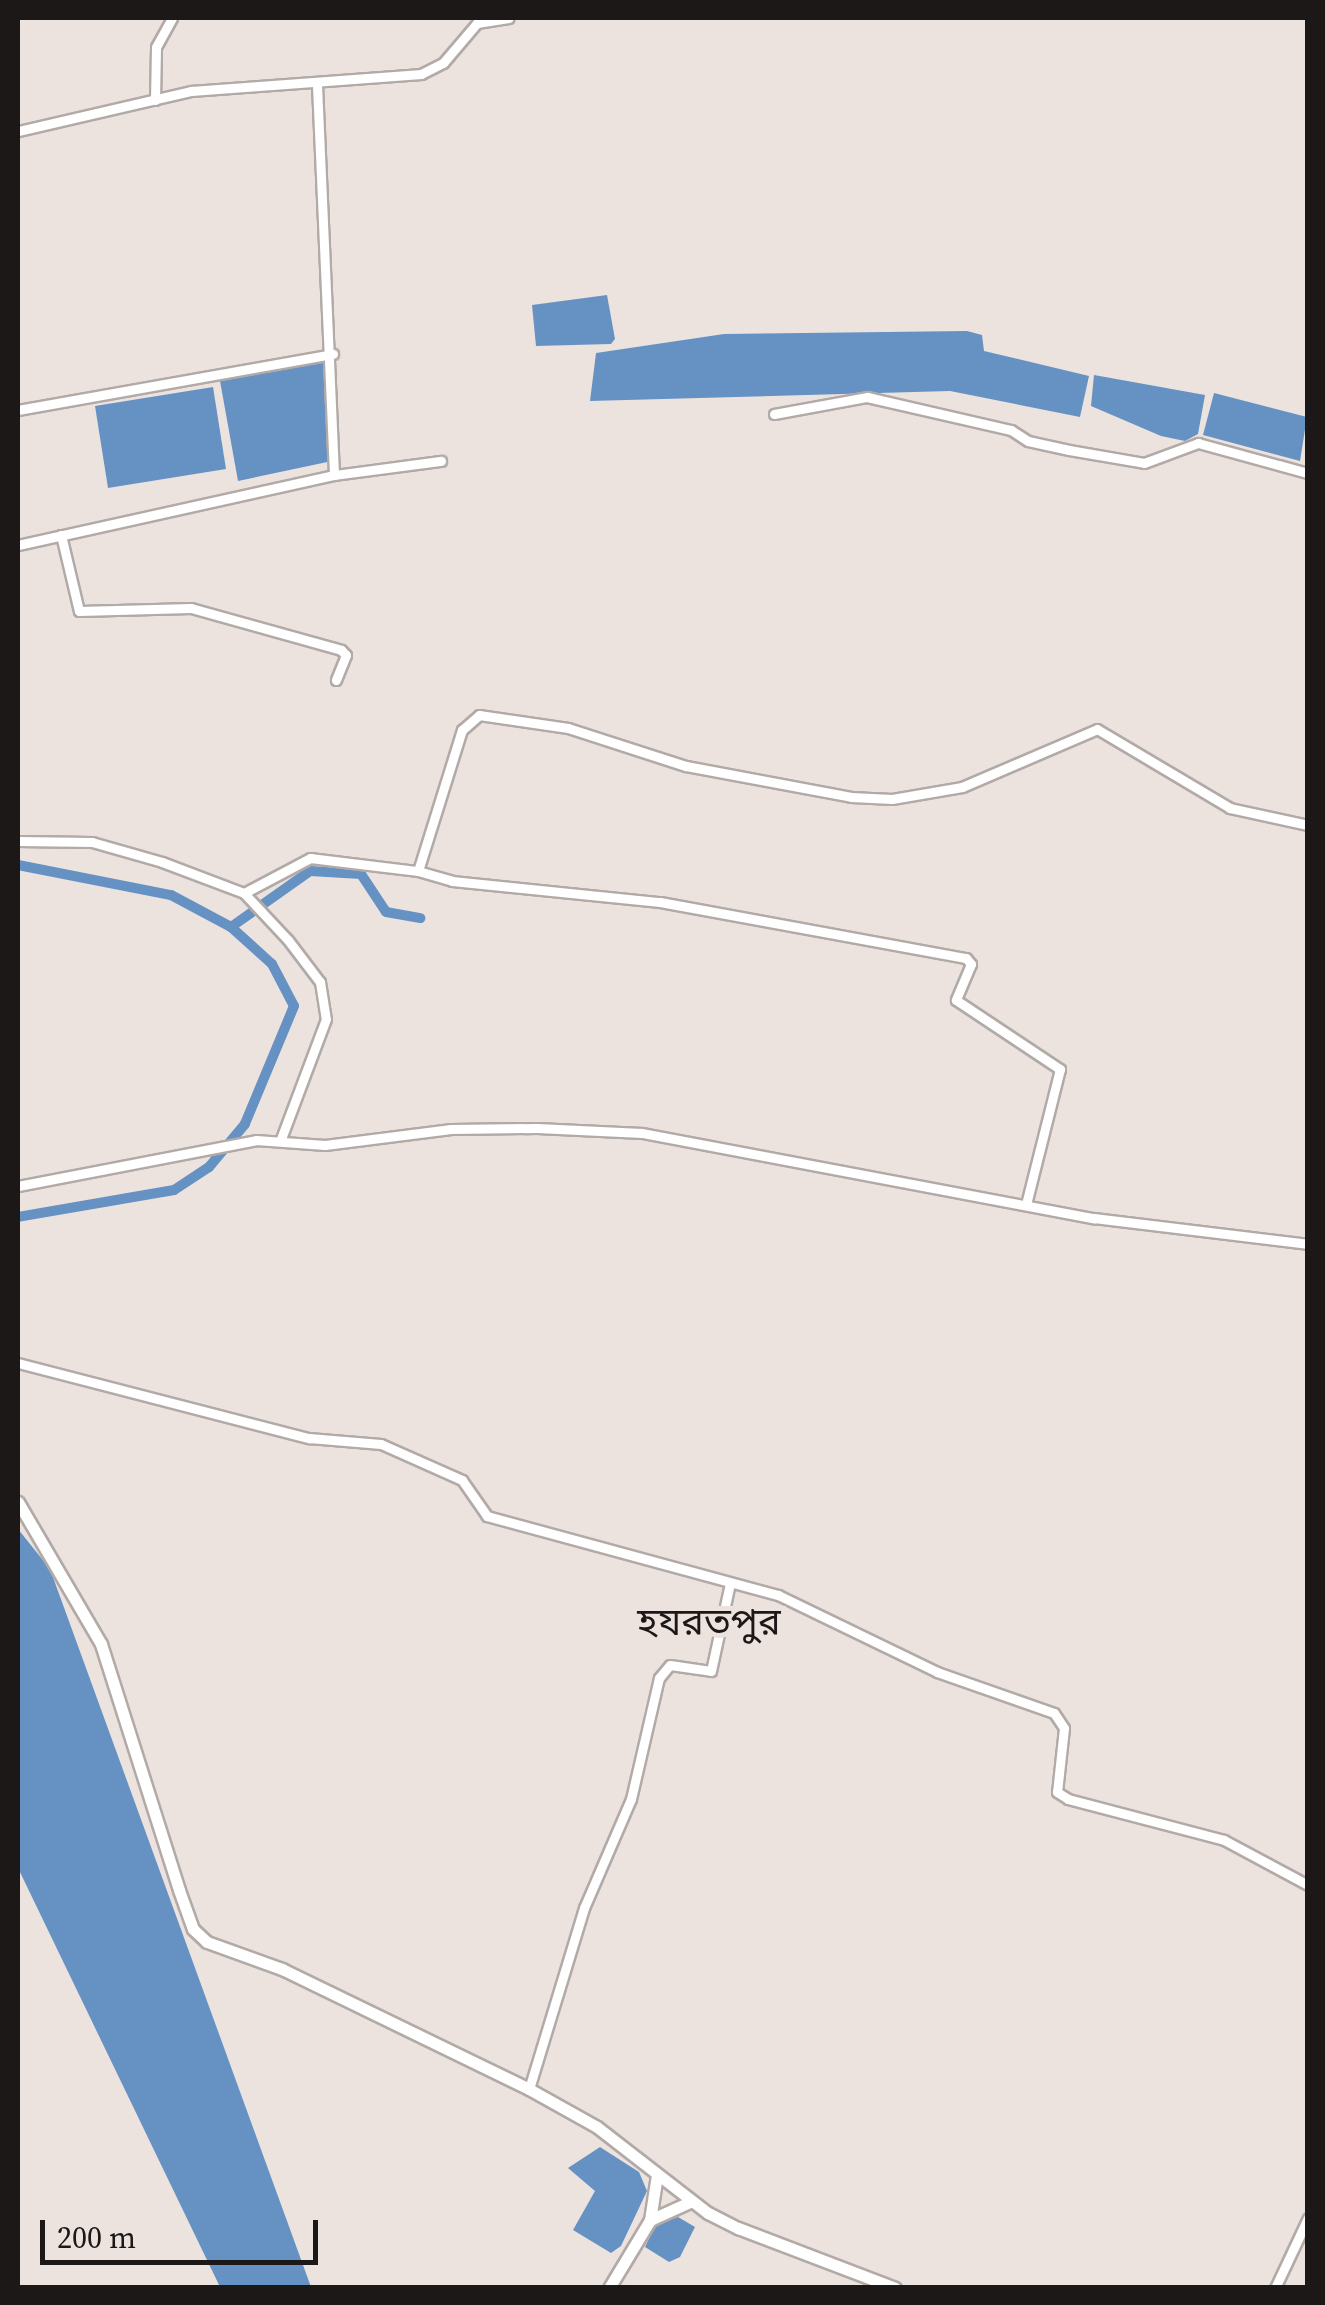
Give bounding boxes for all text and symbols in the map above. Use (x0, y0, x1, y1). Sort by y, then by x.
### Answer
district label: হযরতপুর (637, 1600, 781, 1646)
scale bar (45, 2200, 322, 2262)
text: 200 m (57, 2217, 136, 2258)

